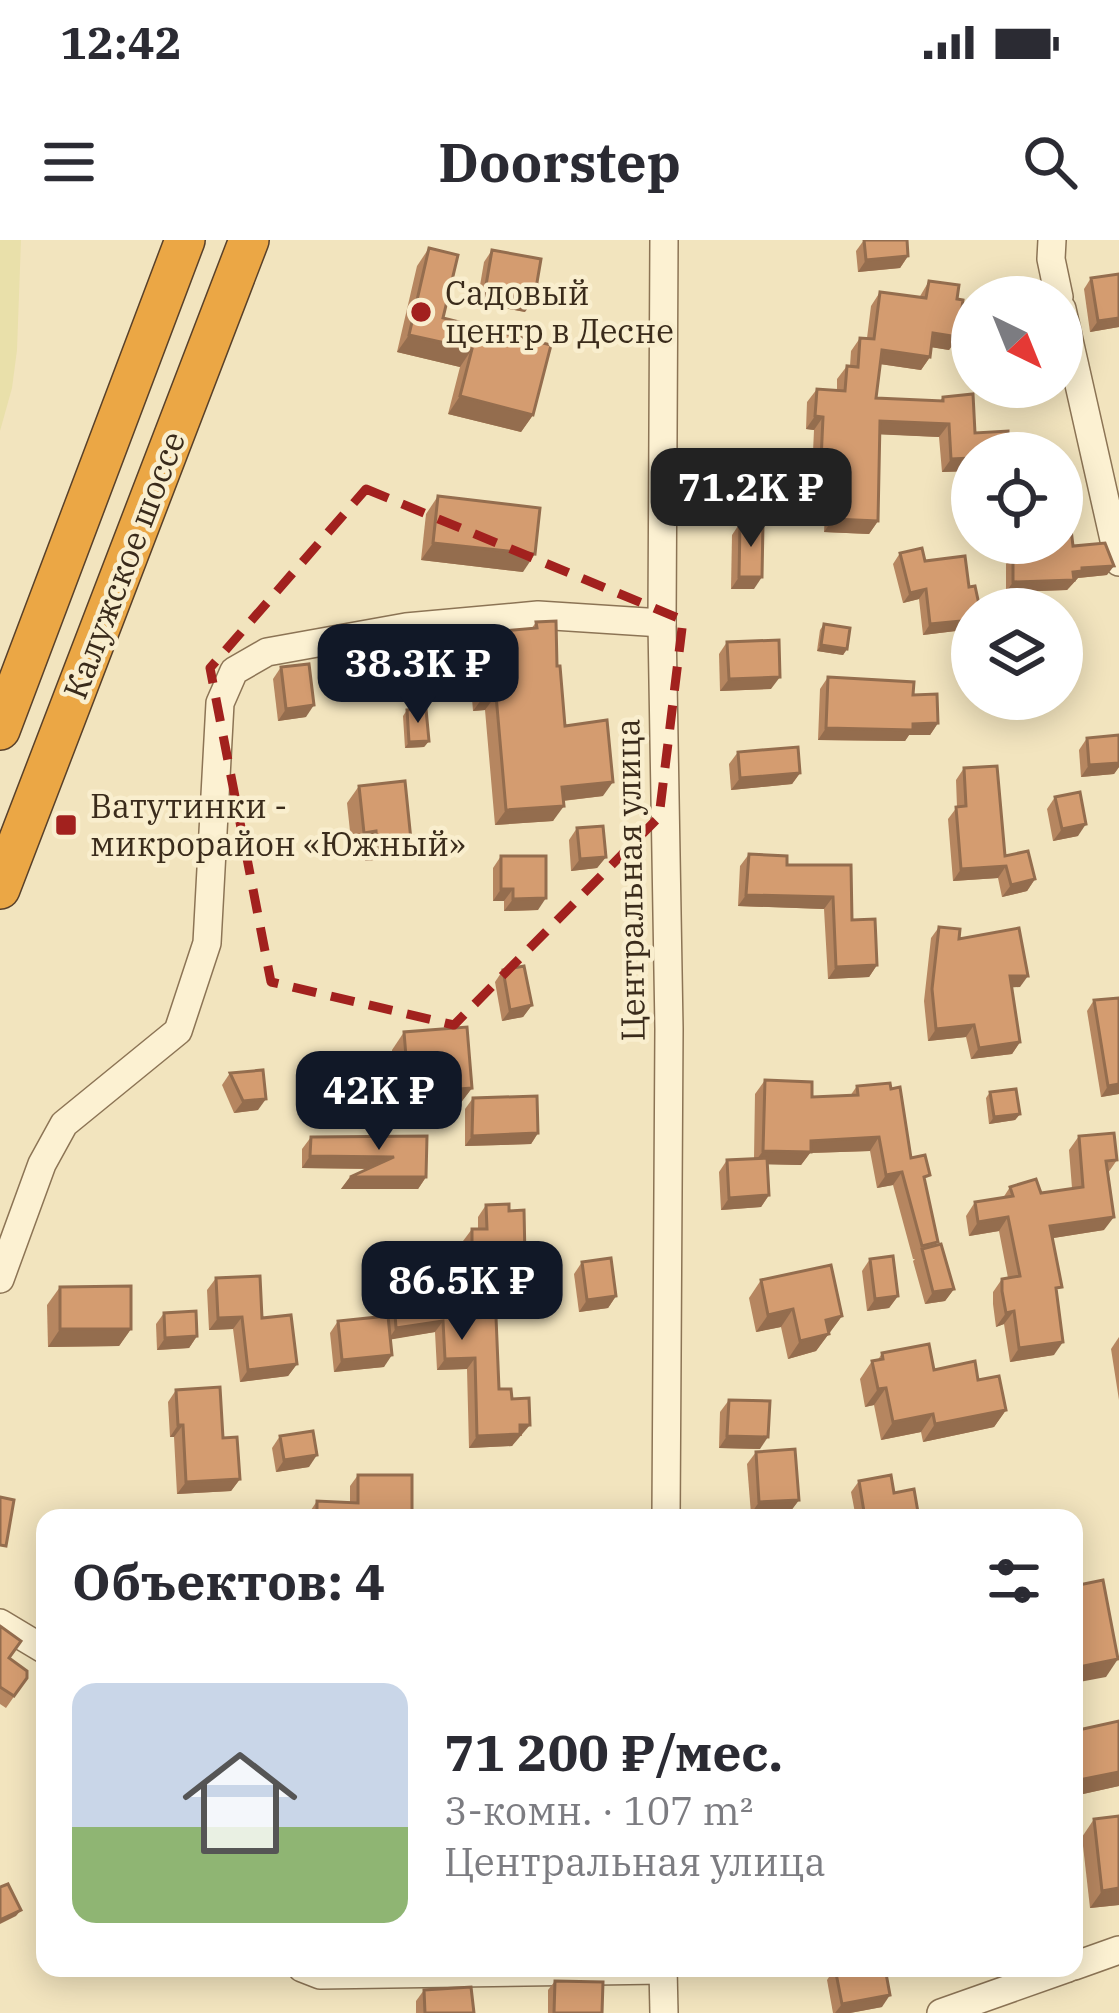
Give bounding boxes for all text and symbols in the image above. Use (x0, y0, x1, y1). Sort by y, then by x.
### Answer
text: 12:42 (60, 13, 182, 71)
text: Doorstep (438, 127, 681, 197)
icon: menu (36, 129, 102, 195)
icon: search (1017, 129, 1083, 195)
place label: Садовый центр в Десне (445, 271, 674, 352)
north arrow (951, 276, 1083, 408)
map controls (951, 276, 1083, 720)
marker: Садовый центр в Десне (408, 299, 434, 325)
street label: Калужское шоссе (53, 425, 194, 705)
button: locate (951, 432, 1083, 564)
pin: 71.2K ₽ (640, 448, 862, 550)
text: 71.2K ₽ (678, 461, 824, 512)
button: layers (951, 588, 1083, 720)
pin: 38.3K ₽ (307, 624, 529, 726)
text: 38.3K ₽ (345, 637, 491, 688)
street label: Центральная улица (605, 718, 654, 1042)
place label: Ватутинки - микрорайон «Южный» (90, 784, 466, 865)
marker: Ватутинки - микрорайон «Южный» (53, 812, 79, 838)
pin: 42K ₽ (295, 1051, 463, 1153)
text: 42K ₽ (323, 1064, 435, 1115)
pin: 86.5K ₽ (351, 1241, 573, 1343)
text: 86.5K ₽ (389, 1254, 535, 1305)
text: Объектов: 4 (72, 1548, 385, 1614)
icon: filters (981, 1548, 1047, 1614)
text: 71 200 ₽/мес. (444, 1719, 783, 1785)
icon: home (168, 1731, 312, 1875)
text: 3-комн. · 107 m² (444, 1785, 753, 1836)
text: Центральная улица (444, 1836, 826, 1887)

